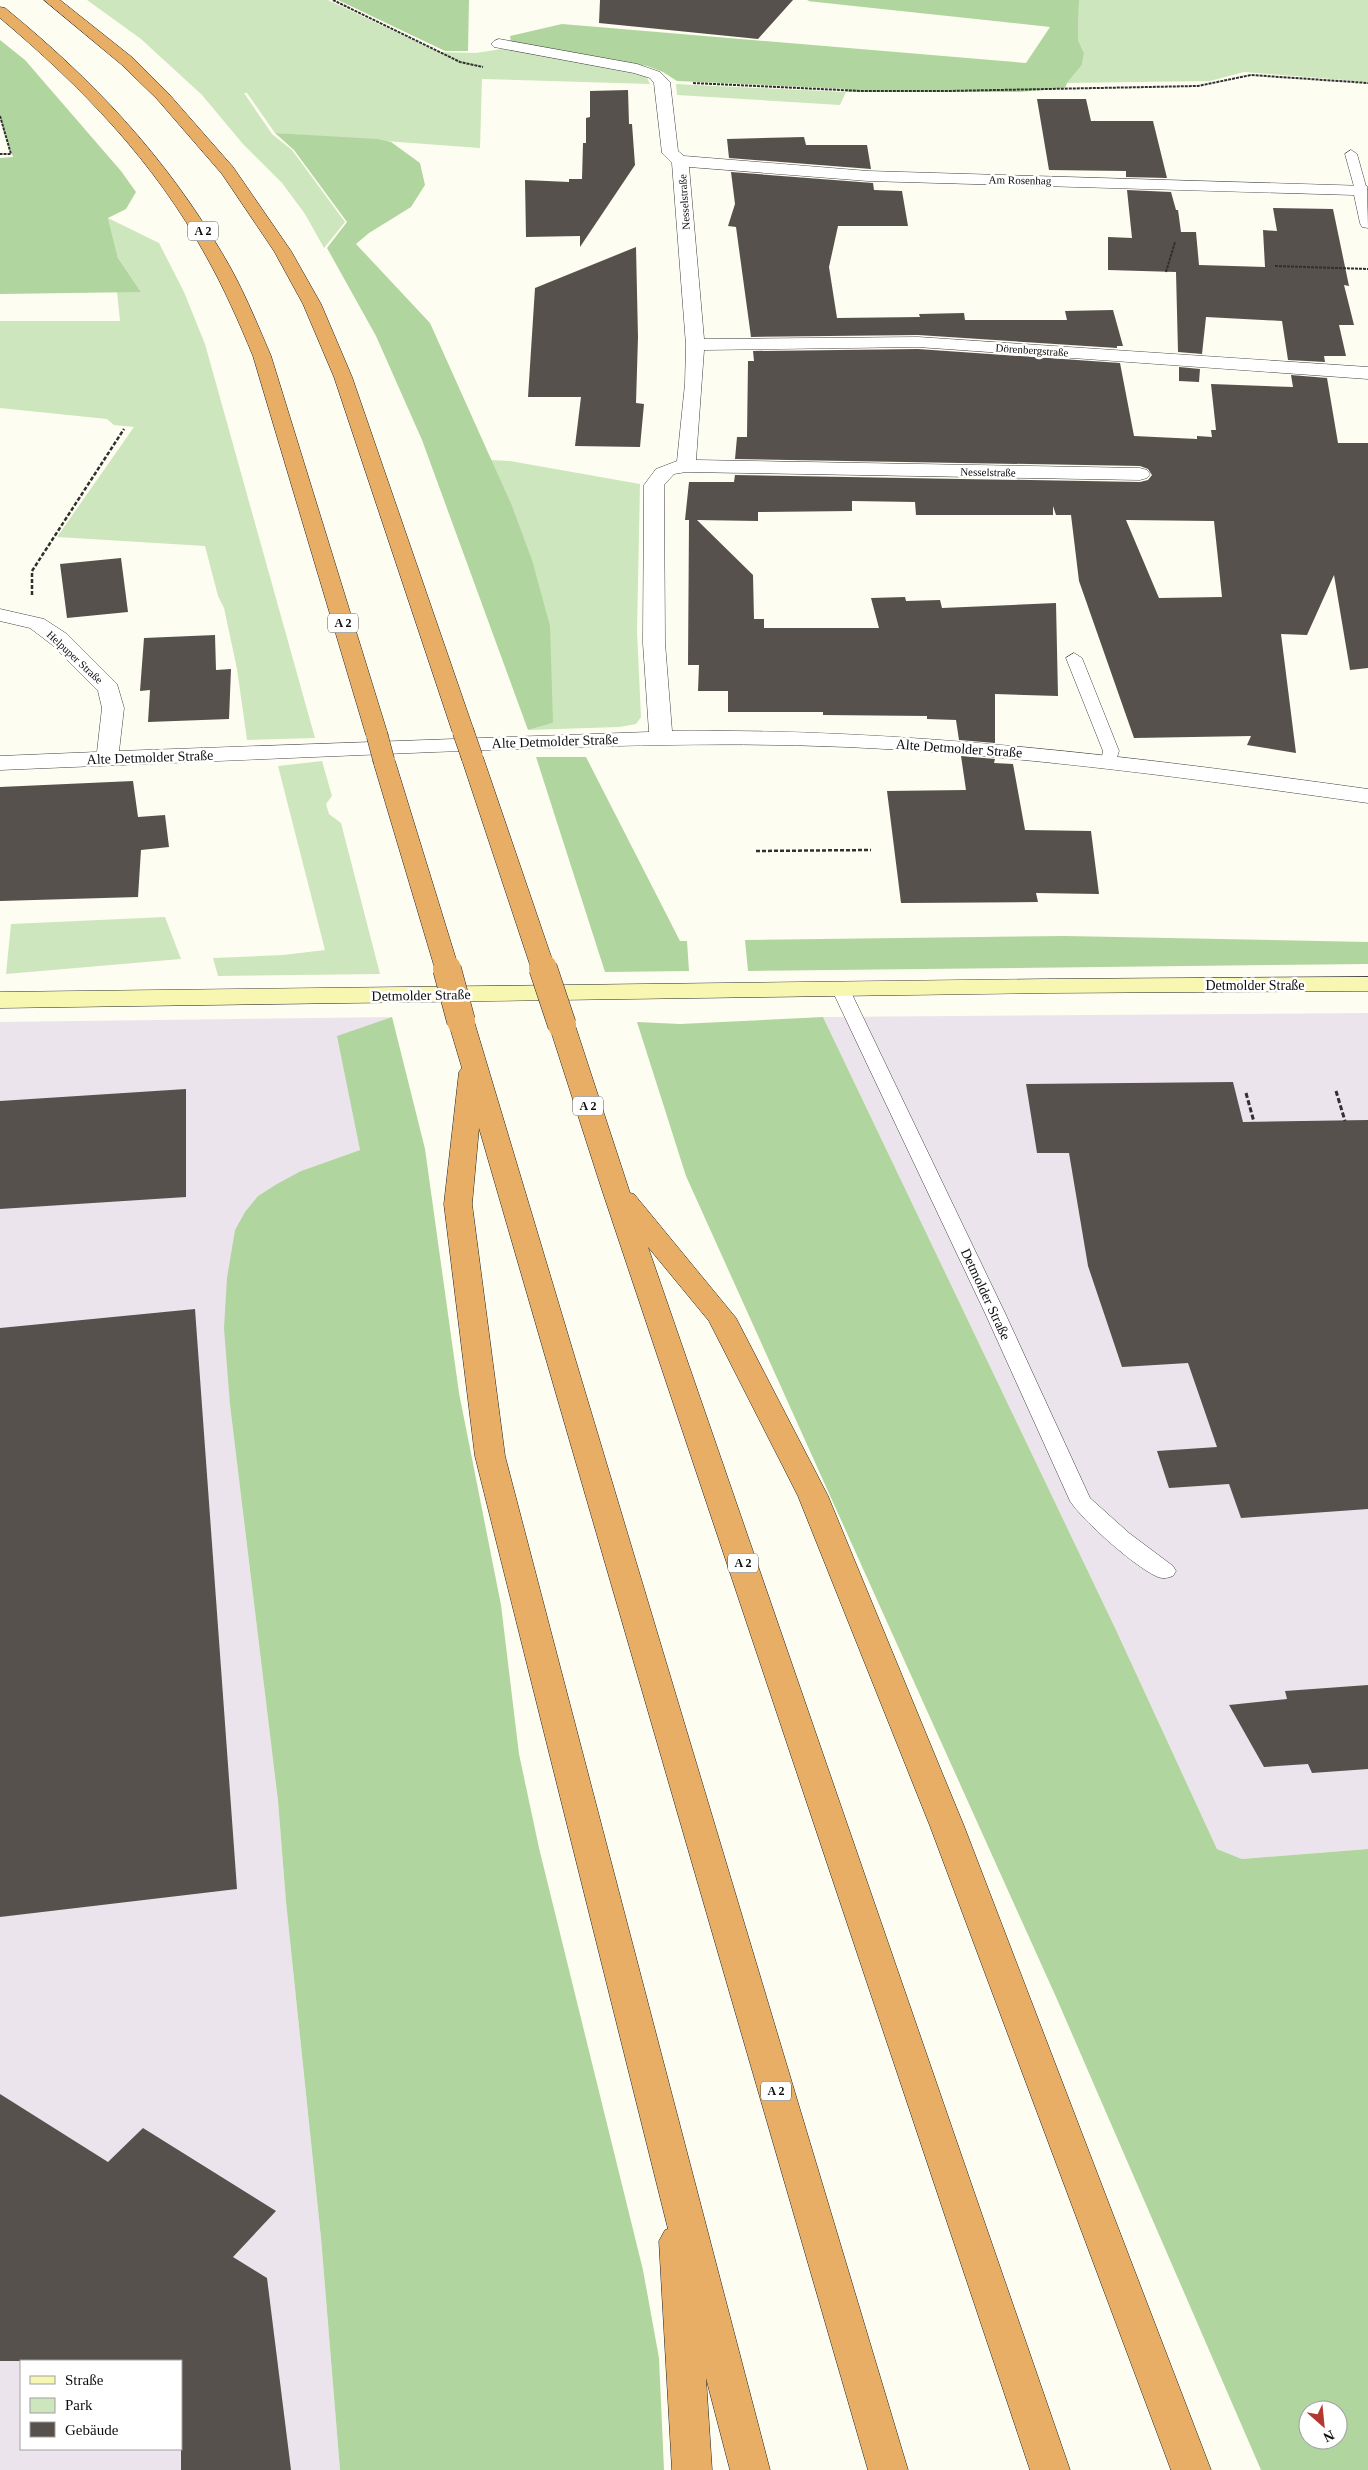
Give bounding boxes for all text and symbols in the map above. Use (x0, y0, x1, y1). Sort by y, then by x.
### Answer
street label: Am Rosenhag (989, 173, 1052, 187)
street label: Nesselstraße (676, 174, 692, 230)
road number: A 2 (188, 222, 218, 240)
street label: Dörenbergstraße (995, 341, 1069, 359)
street label: Nesselstraße (960, 466, 1016, 478)
road number: A 2 (328, 614, 358, 632)
street label: Helpuper Straße (45, 628, 105, 686)
street label: Alte Detmolder Straße (491, 732, 619, 751)
street label: Alte Detmolder Straße (895, 737, 1023, 760)
street label: Alte Detmolder Straße (86, 748, 214, 767)
street label: Detmolder Straße (1205, 978, 1305, 993)
street label: Detmolder Straße (371, 987, 471, 1004)
road number: A 2 (573, 1096, 603, 1116)
street label: Detmolder Straße (958, 1246, 1013, 1342)
road number: A 2 (728, 1554, 758, 1572)
road number: A 2 (761, 2082, 791, 2100)
legend (20, 2360, 182, 2450)
text: Straße (65, 2372, 104, 2388)
text: Park (65, 2397, 93, 2413)
north arrow (1298, 2400, 1348, 2450)
text: Gebäude (65, 2422, 119, 2438)
text: N (1321, 2427, 1337, 2445)

